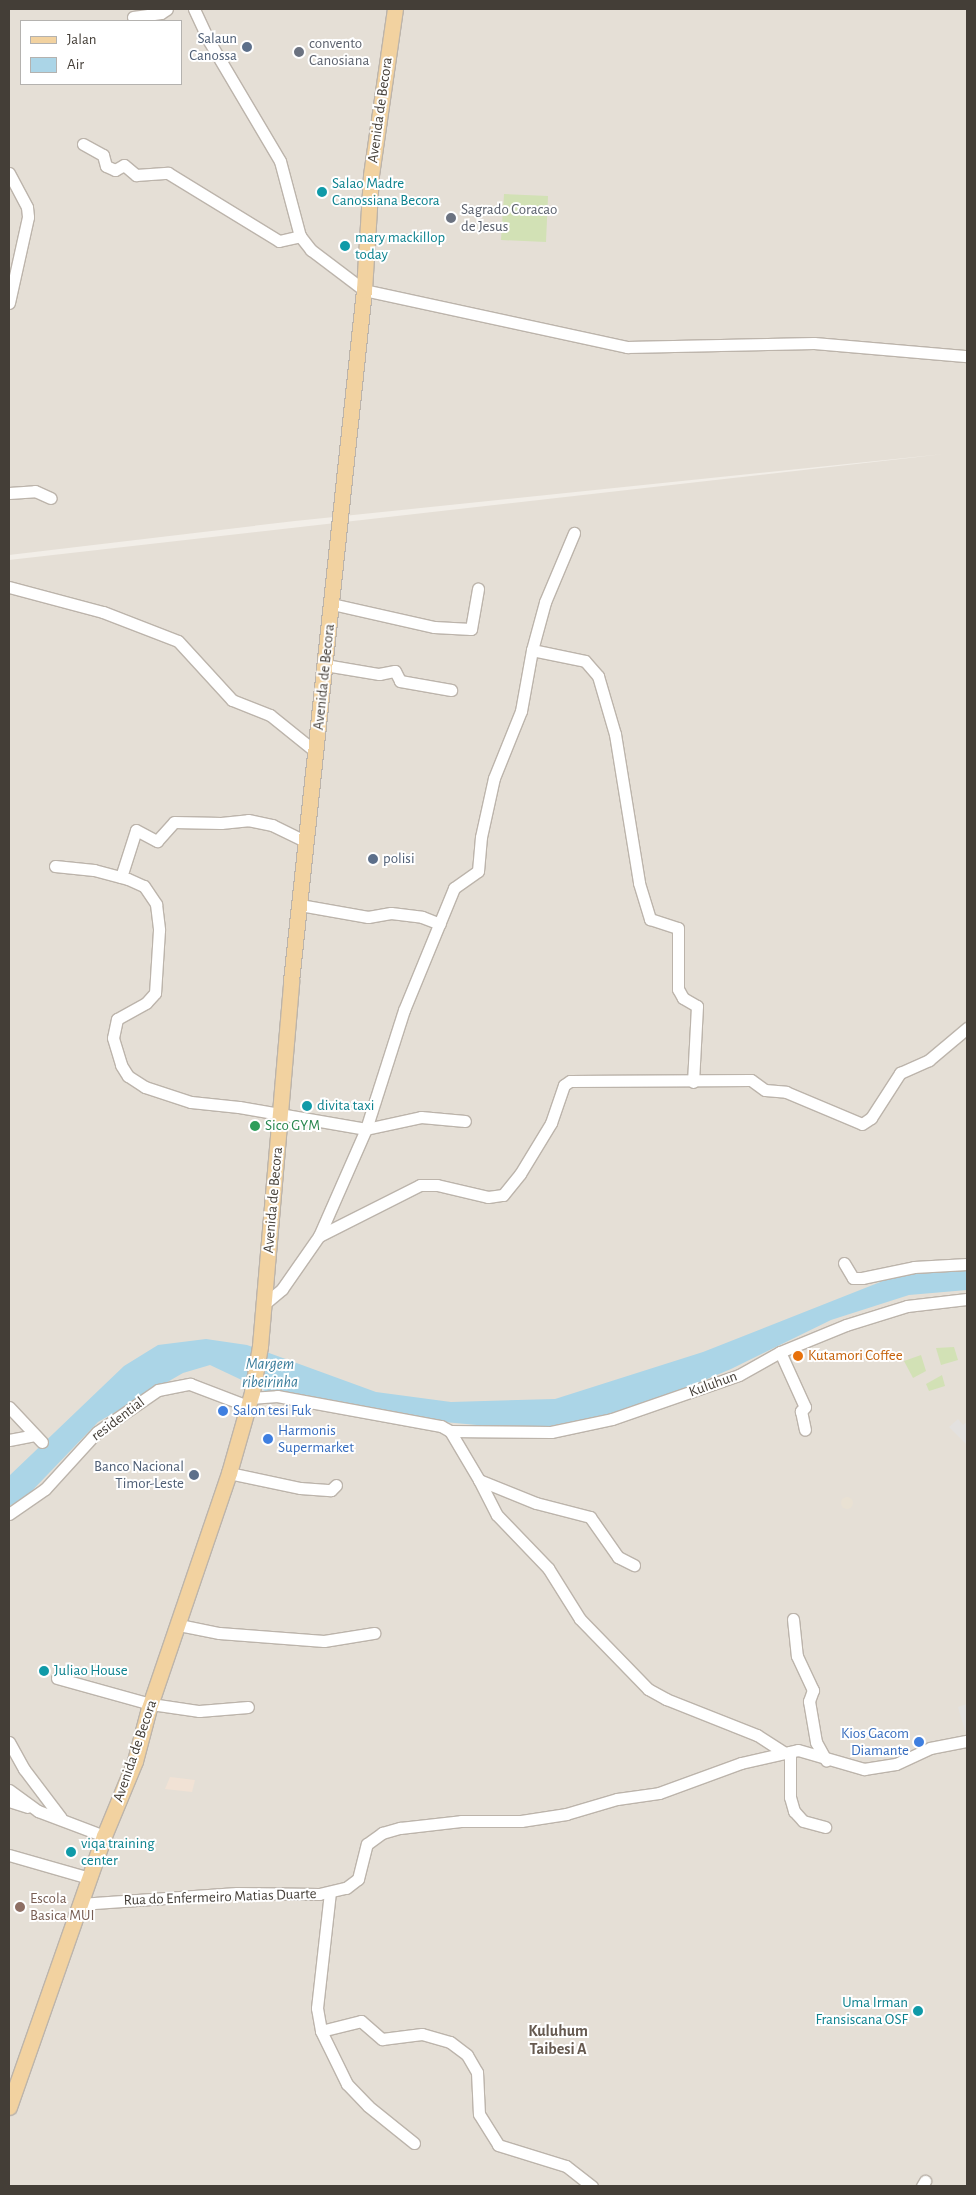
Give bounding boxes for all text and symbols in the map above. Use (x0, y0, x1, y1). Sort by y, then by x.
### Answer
legend (20, 20, 182, 85)
place label: Salaun Canossa (189, 29, 237, 64)
text: Jalan (67, 32, 97, 47)
place label: convento Canosiana (309, 34, 369, 69)
marker: Salaun Canossa (241, 41, 253, 53)
marker: convento Canosiana (293, 46, 305, 58)
street label: Avenida de Becora (364, 56, 396, 164)
text: Air (67, 57, 84, 72)
place label: Salao Madre Canossiana Becora (332, 174, 440, 209)
marker: Salao Madre Canossiana Becora (316, 186, 328, 198)
place label: Sagrado Coracao de Jesus (461, 200, 557, 235)
marker: Sagrado Coracao de Jesus (445, 212, 457, 224)
place label: mary mackillop today (355, 228, 445, 263)
marker: mary mackillop today (339, 240, 351, 252)
street label: Avenida de Becora (309, 623, 339, 731)
place label: polisi (383, 850, 415, 868)
marker: polisi (367, 853, 379, 865)
place label: divita taxi (317, 1097, 374, 1115)
marker: divita taxi (301, 1100, 313, 1112)
place label: Sico GYM (265, 1117, 320, 1135)
marker: Sico GYM (249, 1120, 261, 1132)
street label: Avenida de Becora (259, 1146, 287, 1254)
place label: Kutamori Coffee (808, 1347, 903, 1365)
marker: Kutamori Coffee (792, 1350, 804, 1362)
water label: Margem ribeirinha (242, 1354, 298, 1392)
street label: Kuluhun (686, 1367, 740, 1401)
street label: residential (88, 1393, 148, 1445)
place label: Salon tesi Fuk (233, 1402, 311, 1420)
marker: Salon tesi Fuk (217, 1405, 229, 1417)
place label: Harmonis Supermarket (278, 1421, 354, 1456)
marker: Harmonis Supermarket (262, 1433, 274, 1445)
place label: Banco Nacional Timor-Leste (94, 1457, 184, 1492)
marker: Banco Nacional Timor-Leste (188, 1469, 200, 1481)
place label: Juliao House (54, 1662, 128, 1680)
marker: Juliao House (38, 1665, 50, 1677)
street label: Avenida de Becora (109, 1698, 161, 1804)
place label: Kios Gacom Diamante (841, 1724, 909, 1759)
marker: Kios Gacom Diamante (913, 1736, 925, 1748)
place label: viqa training center (81, 1834, 154, 1869)
marker: viqa training center (65, 1846, 77, 1858)
street label: Rua do Enfermeiro Matias Duarte (123, 1885, 317, 1909)
place label: Escola Basica MUI (30, 1889, 94, 1924)
marker: Escola Basica MUI (14, 1901, 26, 1913)
place label: Uma Irman Fransiscana OSF (815, 1993, 908, 2028)
marker: Uma Irman Fransiscana OSF (912, 2005, 924, 2017)
district label: Kuluhum Taibesi A (528, 2021, 588, 2059)

